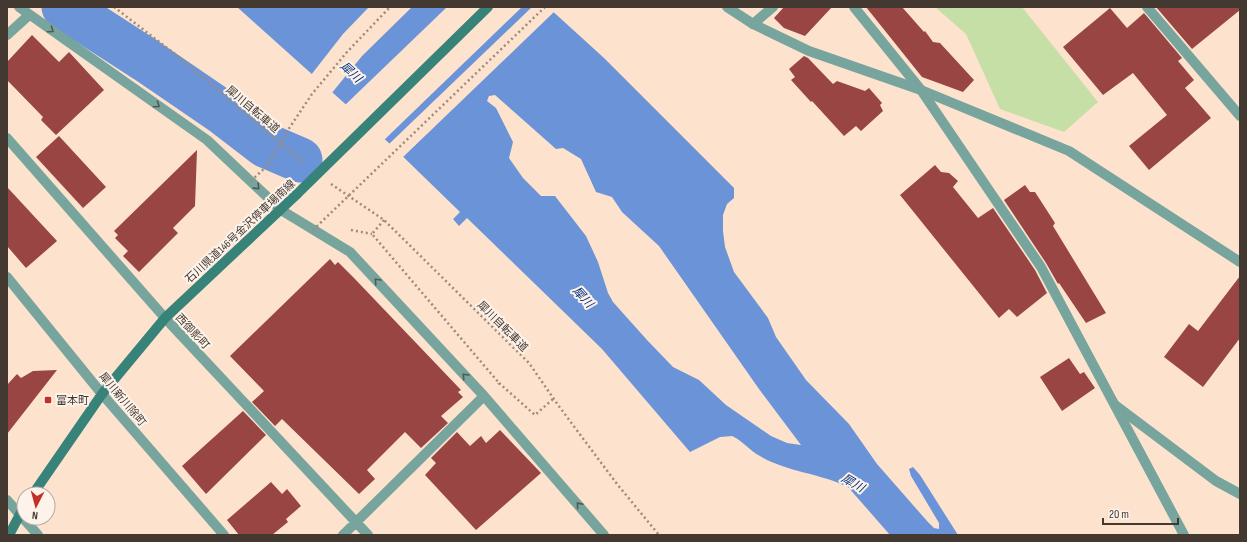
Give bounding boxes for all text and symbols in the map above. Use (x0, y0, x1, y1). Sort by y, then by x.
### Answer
one-way arrow (46, 25, 53, 32)
water label: 犀川 (337, 59, 366, 87)
street label: 犀川自転車道 (223, 83, 282, 136)
one-way arrow (153, 100, 160, 108)
street label: 石川県道146号金沢停車場南線 (183, 177, 298, 286)
one-way arrow (252, 182, 260, 190)
one-way arrow (374, 278, 381, 286)
water label: 犀川 (569, 283, 598, 313)
street label: 犀川自転車道 (475, 298, 531, 354)
street label: 西御影町 (173, 311, 212, 352)
street label: 犀川新川除町 (96, 370, 149, 429)
one-way arrow (463, 373, 470, 381)
place label: 富本町 (56, 394, 89, 407)
marker: 富本町 (43, 395, 53, 405)
water label: 犀川 (839, 471, 869, 497)
north arrow (16, 486, 56, 526)
scale bar (1103, 500, 1178, 526)
one-way arrow (576, 503, 583, 510)
text: 20 m (1109, 507, 1129, 522)
text: N (31, 509, 39, 522)

